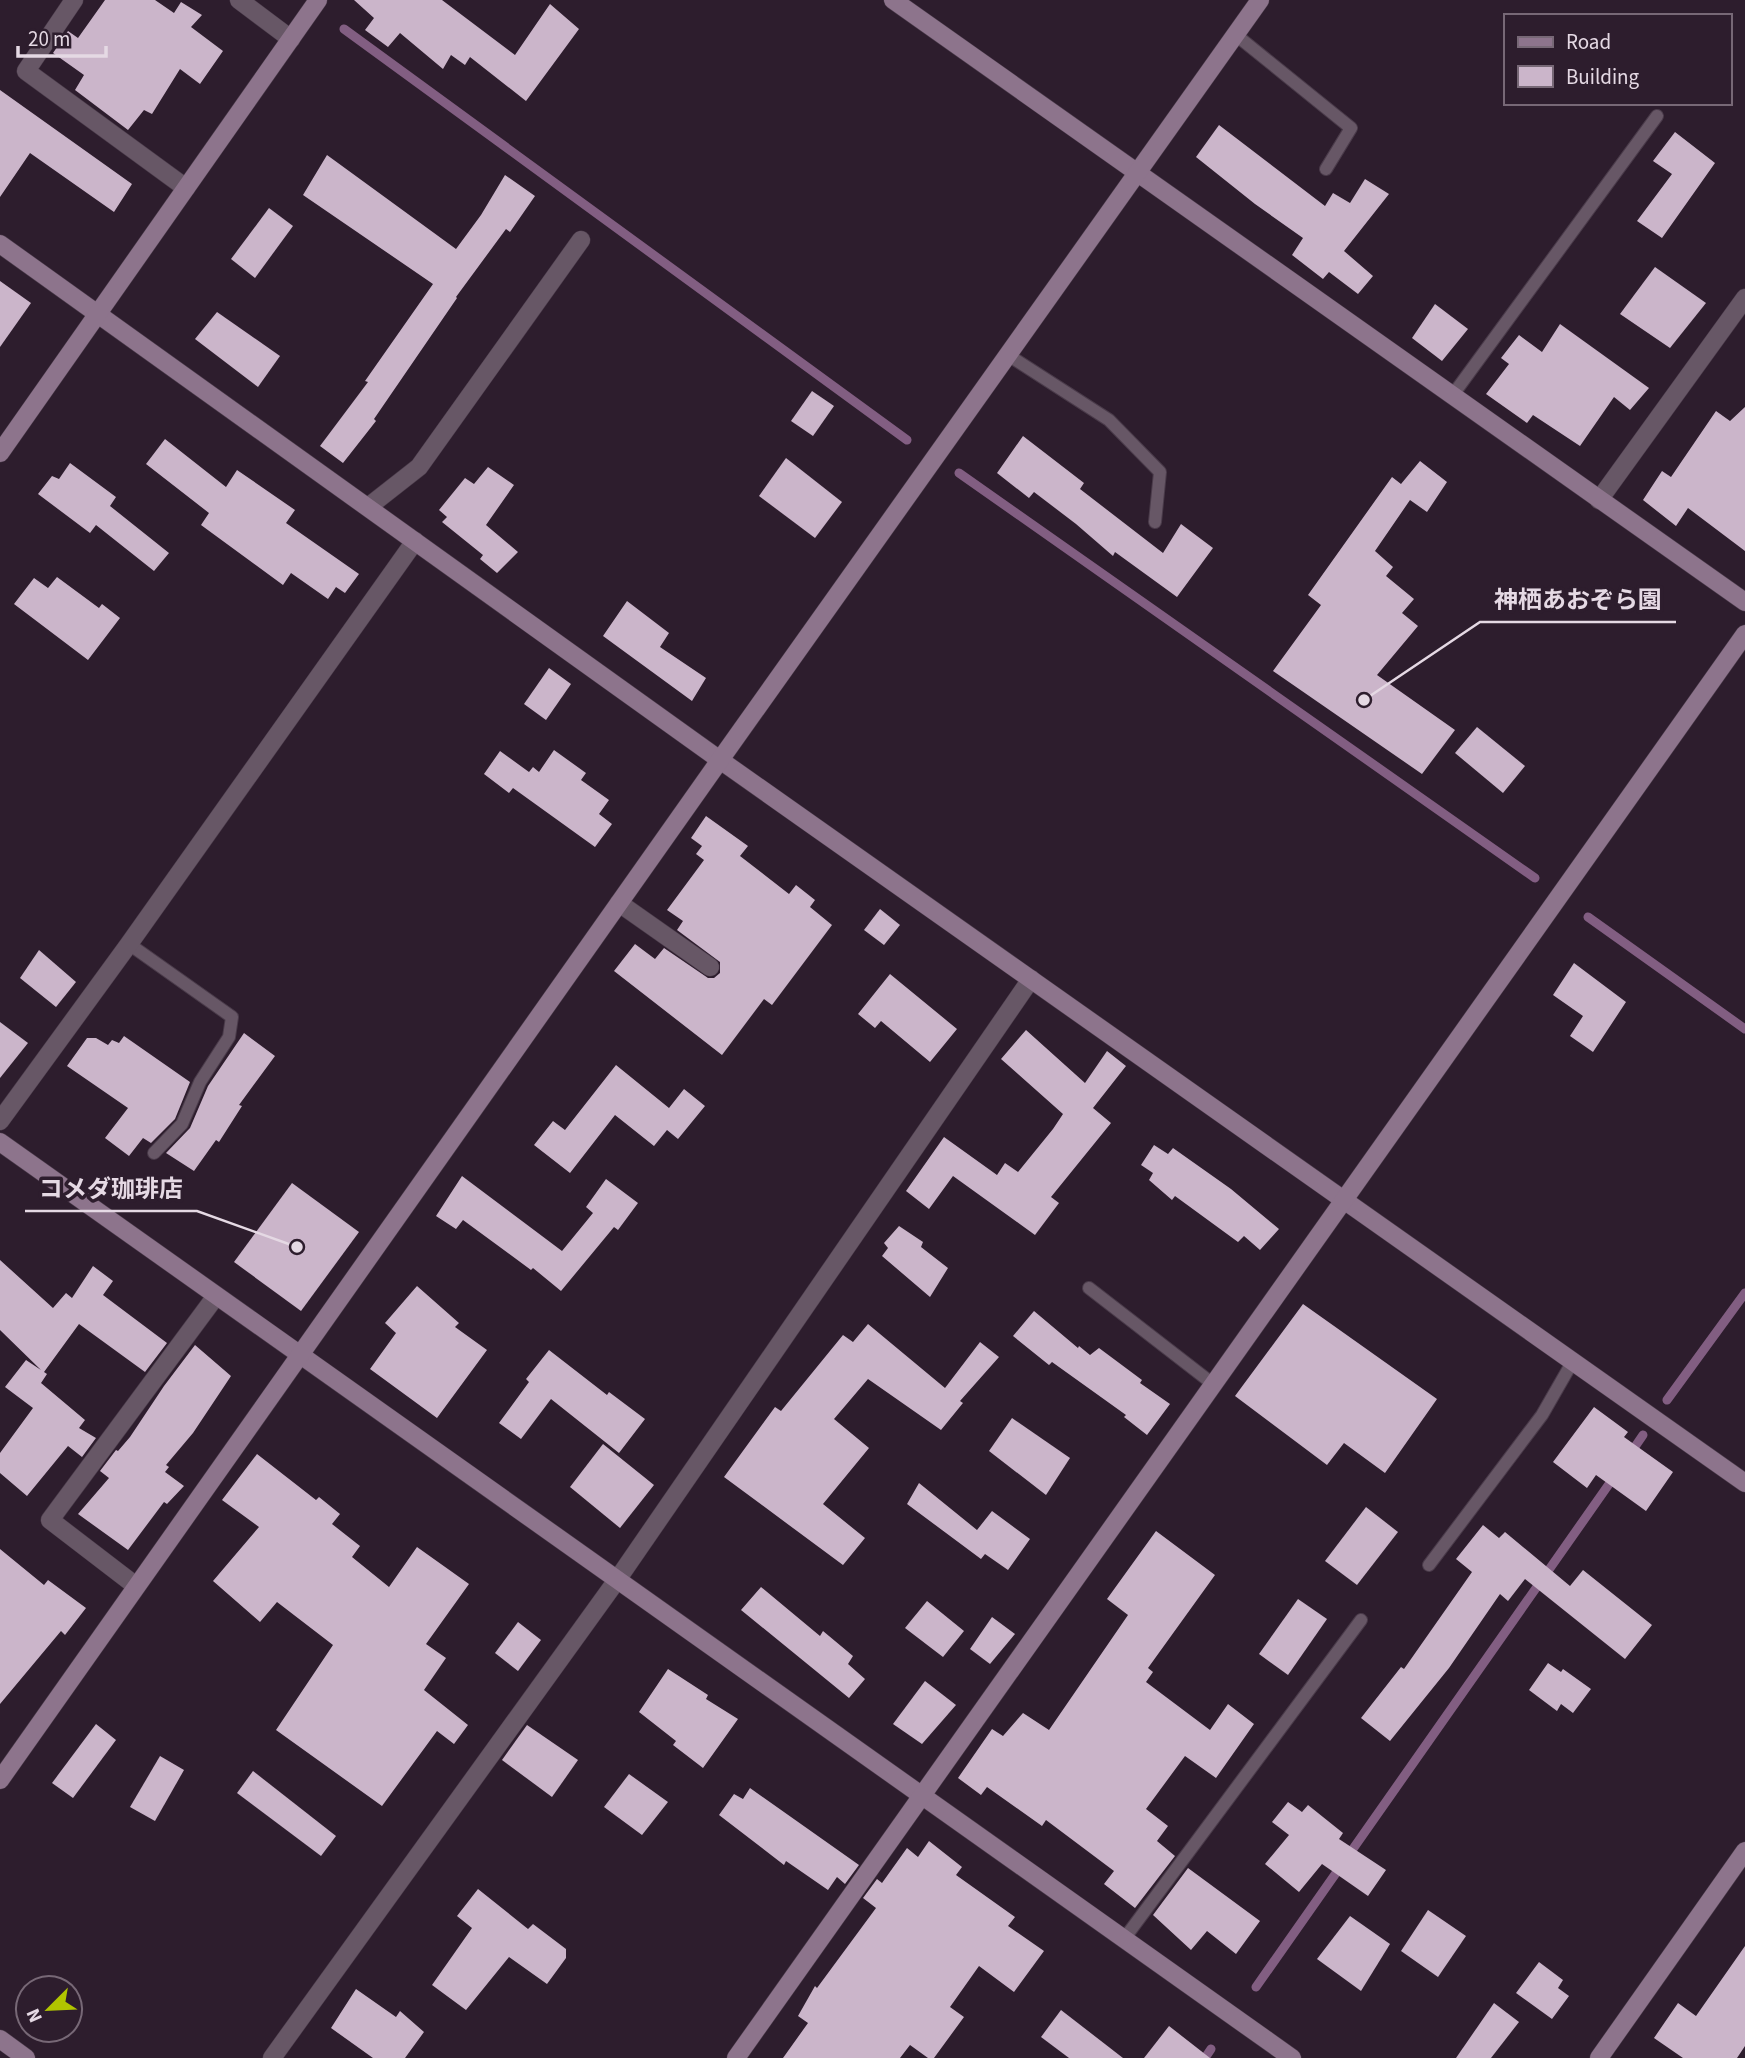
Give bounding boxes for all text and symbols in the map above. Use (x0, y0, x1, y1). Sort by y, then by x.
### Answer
scale bar (18, 14, 105, 58)
legend (1504, 14, 1731, 105)
text: 20 m (28, 24, 70, 54)
text: Road (1566, 27, 1611, 57)
text: Building (1566, 62, 1640, 92)
callout: 神栖あおぞら園 (1480, 577, 1676, 622)
text: 神栖あおぞら園 (1494, 583, 1662, 618)
callout: コメダ珈琲店 (25, 1166, 197, 1211)
text: コメダ珈琲店 (39, 1172, 183, 1207)
north arrow (14, 1974, 84, 2044)
text: N (20, 2004, 50, 2027)

